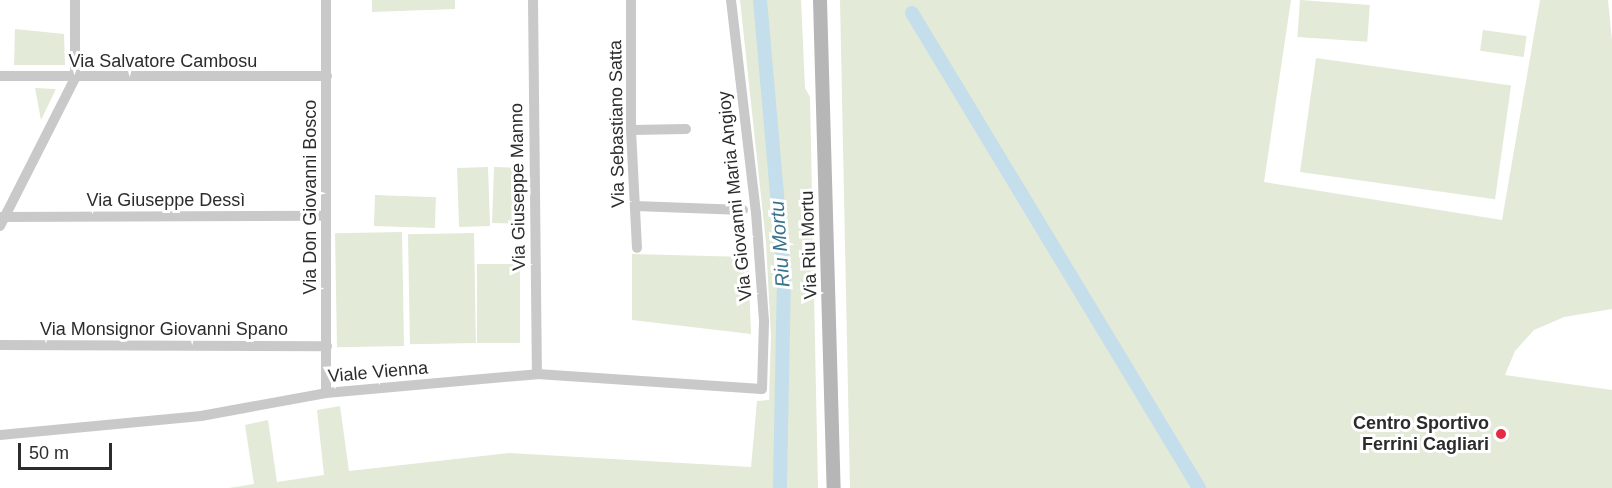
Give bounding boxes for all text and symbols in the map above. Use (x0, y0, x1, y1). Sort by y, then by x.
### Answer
street label: Via Sebastiano Satta (605, 40, 629, 208)
street label: Via Salvatore Cambosu (69, 50, 257, 72)
street label: Via Giovanni Maria Angioy (713, 90, 757, 302)
street label: Via Don Giovanni Bosco (299, 100, 321, 294)
street label: Via Giuseppe Manno (506, 103, 530, 271)
street label: Via Giuseppe Dessì (87, 189, 245, 211)
street label: Via Riu Mortu (796, 190, 822, 300)
water label: Riu Mortu (765, 200, 795, 288)
street label: Via Monsignor Giovanni Spano (40, 318, 288, 340)
street label: Viale Vienna (327, 357, 429, 387)
place label: Centro Sportivo Ferrini Cagliari (1353, 413, 1489, 456)
marker: Centro Sportivo Ferrini Cagliari (1494, 427, 1508, 441)
scale bar (21, 431, 116, 469)
text: 50 m (29, 443, 69, 463)

